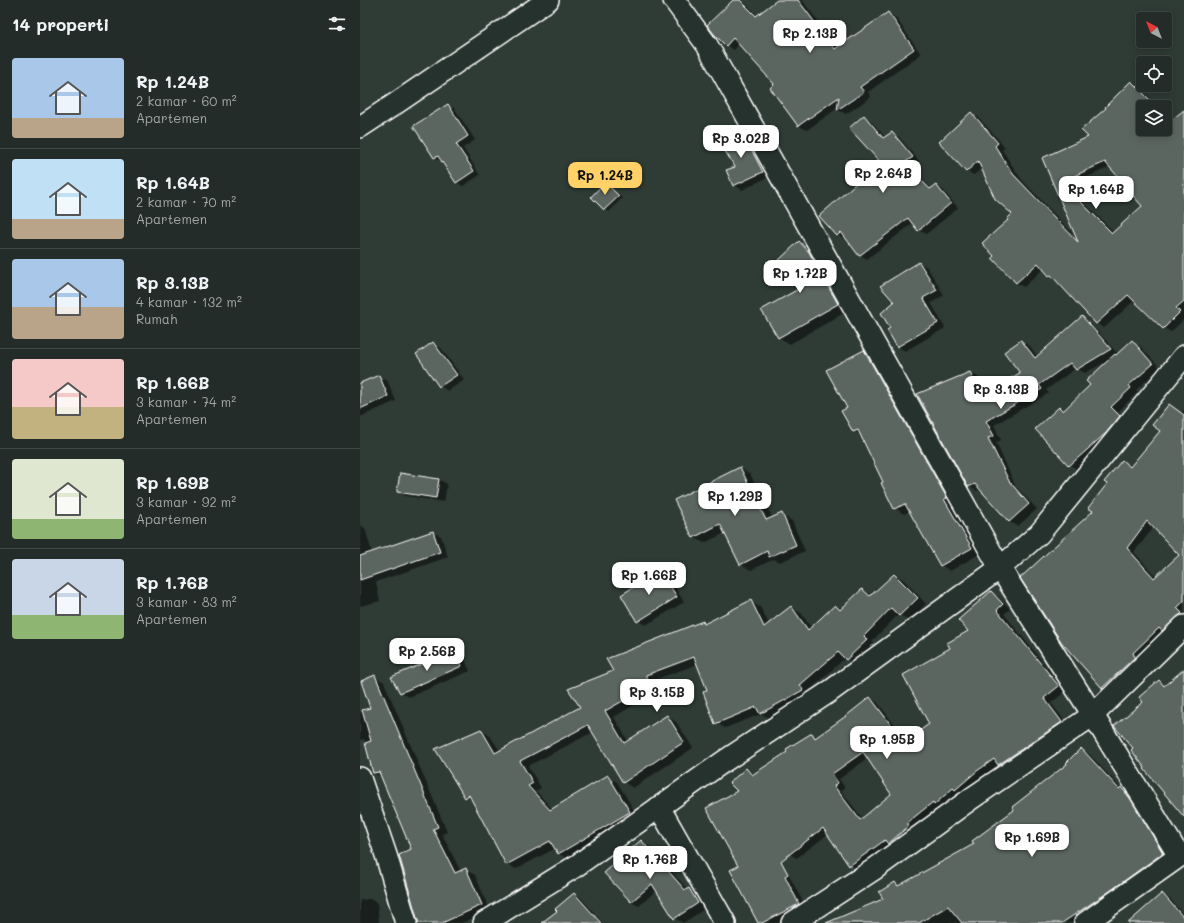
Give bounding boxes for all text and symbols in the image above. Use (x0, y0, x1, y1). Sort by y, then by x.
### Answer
north arrow (1136, 12, 1172, 48)
map controls (1136, 12, 1172, 136)
text: 14 properti (12, 13, 109, 35)
icon: filters (326, 13, 348, 35)
pin: Rp 2.13B (769, 20, 851, 54)
text: Rp 2.13B (782, 24, 838, 41)
button: locate (1136, 56, 1172, 92)
text: Rp 1.24B (136, 70, 209, 92)
icon: home (44, 74, 92, 122)
text: 2 kamar · 60 m² (136, 92, 237, 109)
button: layers (1136, 100, 1172, 136)
text: Apartemen (136, 109, 207, 126)
pin: Rp 3.02B (700, 125, 782, 159)
text: Rp 3.02B (712, 129, 770, 146)
pin: Rp 2.64B (842, 160, 924, 194)
pin: Rp 1.24B (564, 162, 646, 196)
text: Rp 2.64B (854, 164, 912, 181)
text: Rp 1.24B (577, 166, 633, 183)
text: Rp 1.64B (136, 171, 210, 193)
icon: home (44, 175, 92, 223)
pin: Rp 1.64B (1055, 176, 1137, 210)
text: Rp 1.64B (1068, 180, 1124, 197)
text: 2 kamar · 70 m² (136, 193, 236, 210)
text: Apartemen (136, 210, 207, 227)
pin: Rp 1.72B (759, 260, 841, 294)
text: Rp 1.72B (773, 264, 827, 281)
text: Rp 3.13B (136, 271, 209, 293)
icon: home (44, 275, 92, 323)
text: 4 kamar · 132 m² (136, 293, 242, 310)
text: Rumah (136, 310, 177, 327)
text: Rp 1.66B (136, 371, 209, 393)
icon: home (44, 375, 92, 423)
pin: Rp 3.13B (960, 376, 1042, 410)
text: Rp 3.13B (973, 380, 1029, 397)
text: 3 kamar · 74 m² (136, 393, 236, 410)
text: Apartemen (136, 410, 207, 427)
text: Rp 1.69B (136, 471, 209, 493)
icon: home (44, 475, 92, 523)
pin: Rp 1.29B (694, 483, 776, 517)
text: Rp 1.29B (707, 487, 763, 504)
text: 3 kamar · 92 m² (136, 493, 236, 510)
text: Apartemen (136, 510, 207, 527)
pin: Rp 1.66B (608, 562, 690, 596)
text: Rp 1.66B (621, 566, 677, 583)
text: Rp 1.76B (136, 571, 209, 593)
icon: home (44, 575, 92, 623)
text: 3 kamar · 83 m² (136, 593, 237, 610)
text: Apartemen (136, 610, 207, 627)
pin: Rp 2.56B (386, 638, 468, 672)
text: Rp 2.56B (398, 642, 456, 659)
pin: Rp 3.15B (616, 679, 698, 713)
text: Rp 3.15B (629, 683, 685, 700)
pin: Rp 1.95B (846, 726, 928, 760)
text: Rp 1.95B (859, 730, 915, 747)
pin: Rp 1.69B (991, 824, 1073, 858)
text: Rp 1.69B (1004, 828, 1060, 845)
pin: Rp 1.76B (609, 846, 691, 880)
text: Rp 1.76B (622, 850, 678, 867)

